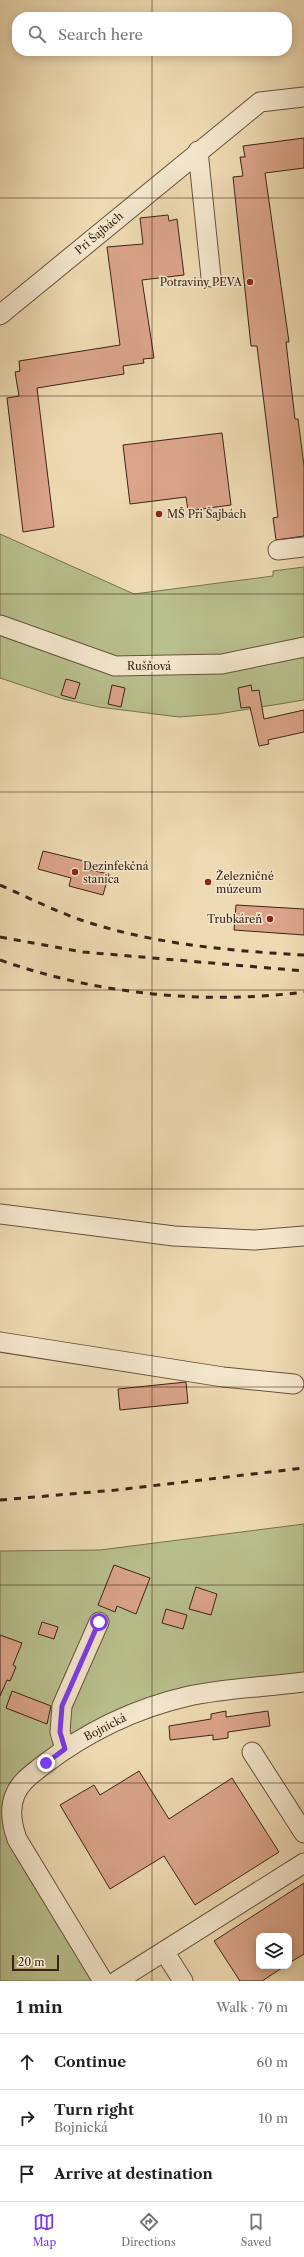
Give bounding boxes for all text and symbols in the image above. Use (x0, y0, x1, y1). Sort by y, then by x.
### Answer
search box (12, 12, 292, 56)
icon: search (26, 23, 48, 45)
text: Search here (58, 25, 143, 44)
street label: Pri Šajbách (71, 208, 126, 257)
place label: Potraviny PEVA (160, 275, 243, 289)
marker: Potraviny PEVA (245, 277, 255, 287)
place label: MŠ Pri Šajbách (167, 506, 246, 521)
marker: MŠ Pri Šajbách (154, 509, 164, 519)
street label: Rušňová (127, 659, 171, 673)
place label: Dezinfekčná stanica (83, 859, 149, 886)
marker: Dezinfekčná stanica (70, 867, 80, 877)
place label: Železničné múzeum (216, 869, 274, 896)
marker: Železničné múzeum (203, 877, 213, 887)
place label: Trubkáreň (207, 912, 262, 926)
marker: Trubkáreň (265, 914, 275, 924)
route start (90, 1613, 108, 1631)
street label: Bojnická (82, 1710, 129, 1744)
route end (37, 1754, 55, 1772)
map controls (256, 1933, 292, 1969)
button: layers (256, 1933, 292, 1969)
scale bar (12, 1953, 59, 1972)
text: 20 m (18, 1955, 44, 1969)
text: 1 min (16, 1997, 63, 2017)
text: Walk · 70 m (216, 1999, 288, 2015)
icon: ahead (16, 2051, 38, 2073)
text: Continue (54, 2052, 126, 2071)
text: 60 m (257, 2054, 288, 2070)
text: Turn right (54, 2100, 134, 2119)
icon: right (16, 2107, 38, 2129)
text: 10 m (259, 2110, 288, 2126)
text: Bojnická (54, 2119, 108, 2135)
icon: arrive (16, 2163, 38, 2185)
text: Arrive at destination (54, 2164, 213, 2183)
tab: Map (33, 2211, 56, 2249)
tab: Directions (121, 2211, 176, 2249)
tab: Saved (241, 2211, 271, 2249)

